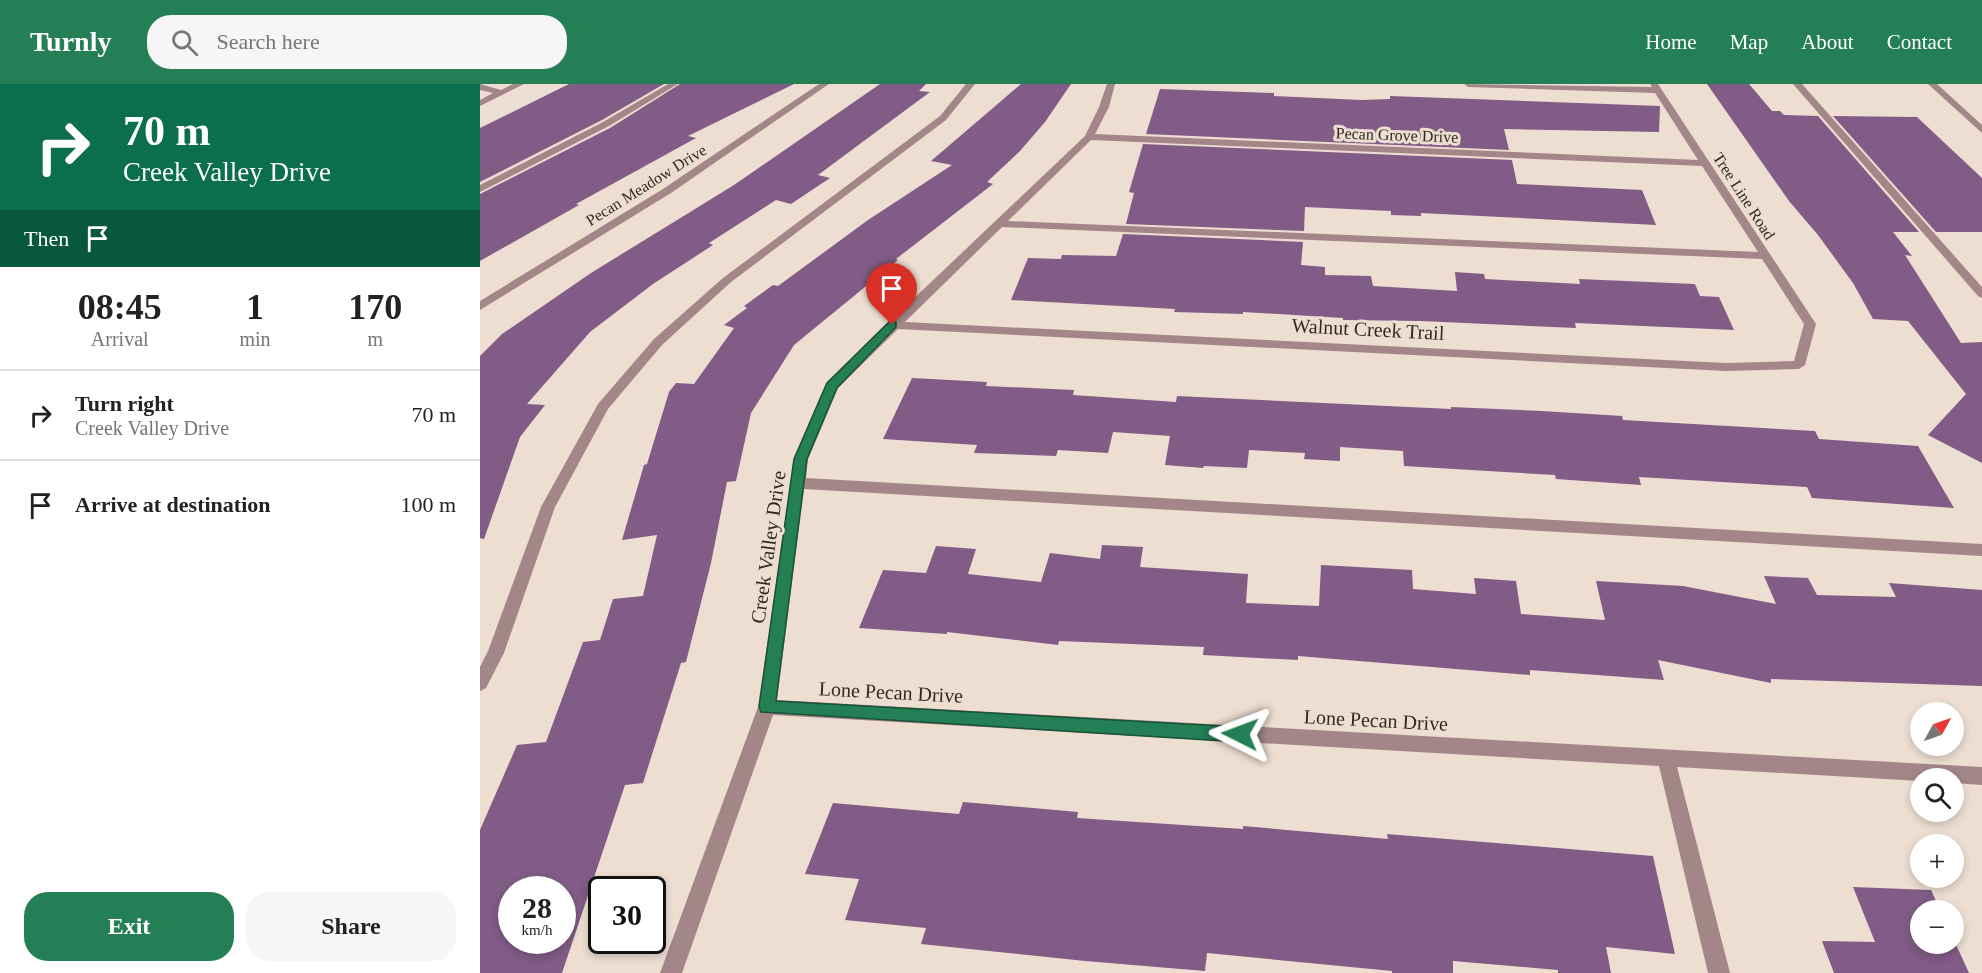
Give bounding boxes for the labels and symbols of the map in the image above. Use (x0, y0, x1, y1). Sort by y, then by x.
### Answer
street label: Pecan Grove Drive (1335, 124, 1459, 146)
street label: Pecan Meadow Drive (583, 141, 709, 229)
street label: Tree Line Road (1710, 150, 1778, 242)
pin (866, 263, 917, 325)
street label: Walnut Creek Trail (1291, 314, 1445, 344)
street label: Creek Valley Drive (746, 469, 791, 625)
street label: Lone Pecan Drive (818, 677, 964, 707)
position arrow (1208, 702, 1272, 766)
north arrow (1910, 702, 1964, 756)
street label: Lone Pecan Drive (1303, 705, 1449, 735)
speed limit sign: 30 (588, 876, 666, 954)

